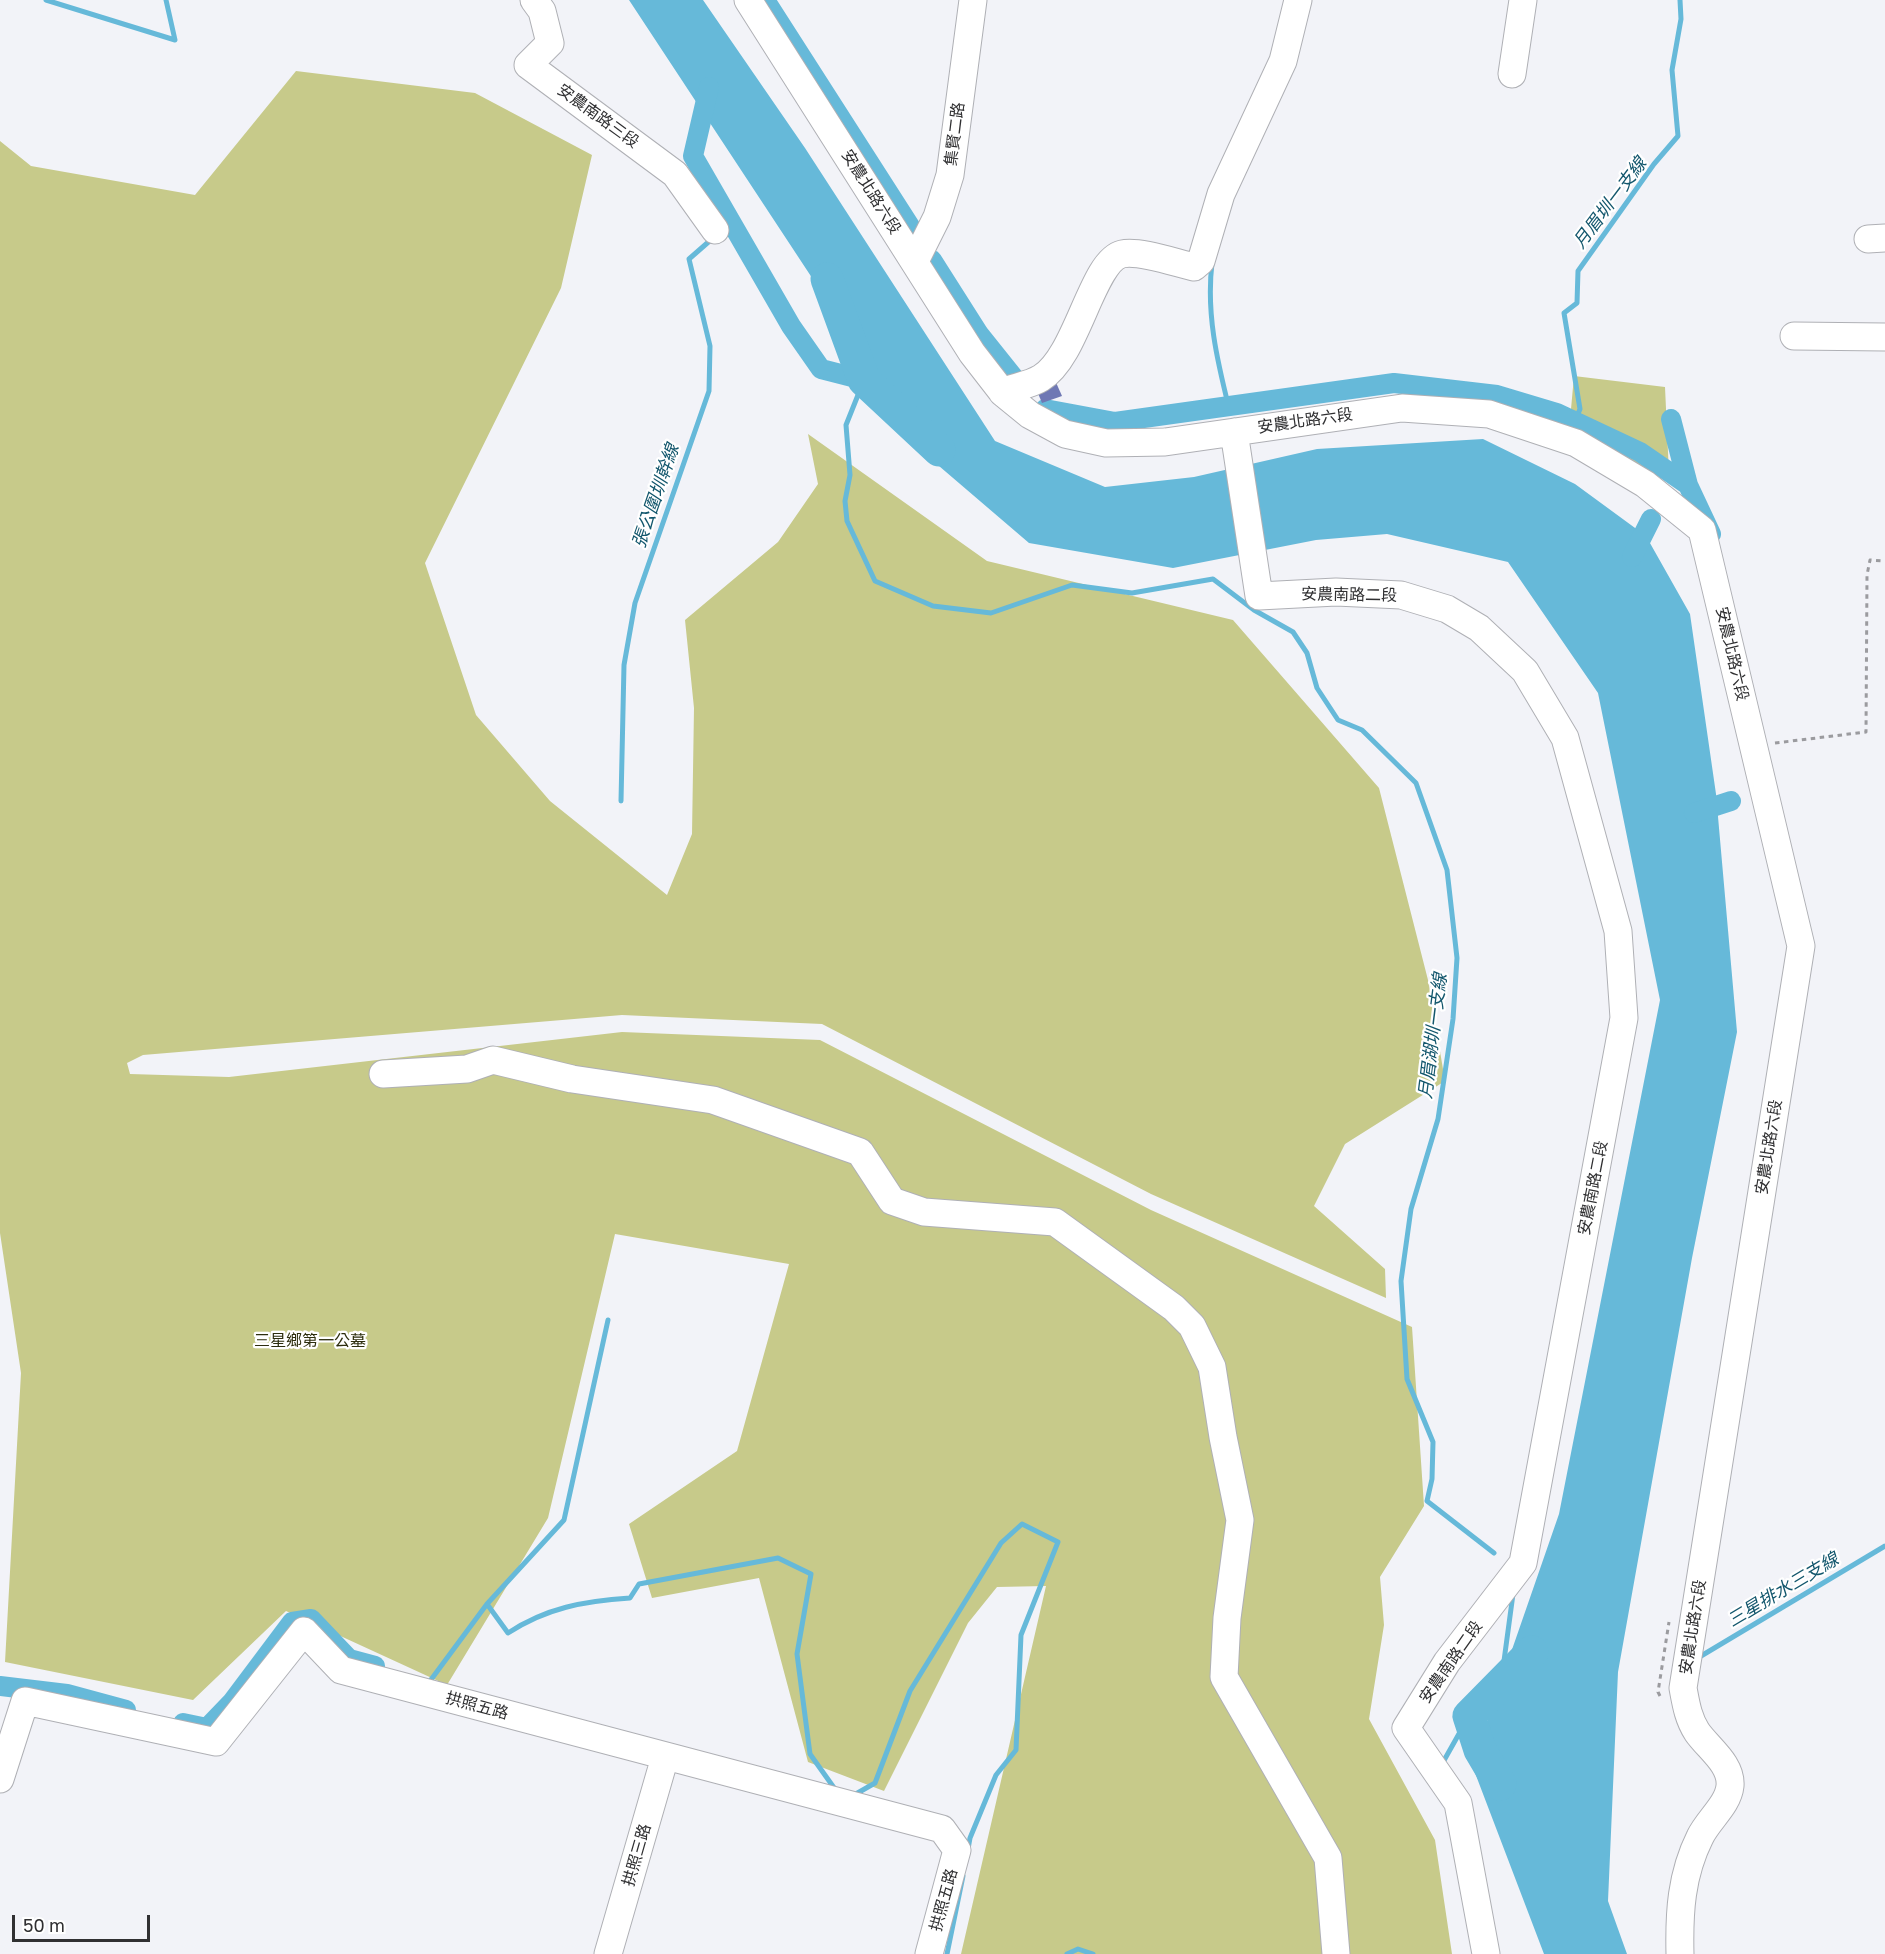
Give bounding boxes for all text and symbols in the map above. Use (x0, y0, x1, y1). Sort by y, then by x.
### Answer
street label: 安農南路三段 (554, 80, 642, 152)
street label: 集賢二路 (942, 101, 968, 167)
street label: 安農北路六段 (837, 146, 905, 238)
water label: 月眉圳一支線 (1569, 153, 1651, 253)
street label: 安農北路六段 (1256, 405, 1354, 437)
water label: 張公圍圳幹線 (628, 441, 684, 551)
street label: 安農南路二段 (1301, 585, 1397, 605)
street label: 安農北路六段 (1712, 605, 1752, 703)
water label: 月眉湖圳一支線 (1415, 972, 1451, 1100)
street label: 安農北路六段 (1752, 1098, 1786, 1196)
street label: 安農南路二段 (1574, 1139, 1612, 1237)
park label: 三星鄉第一公墓 (254, 1331, 366, 1351)
water label: 三星排水三支線 (1723, 1548, 1843, 1632)
street label: 安農北路六段 (1676, 1578, 1710, 1676)
street label: 安農南路二段 (1416, 1617, 1486, 1707)
street label: 拱照五路 (444, 1688, 510, 1724)
street label: 拱照三路 (619, 1822, 655, 1888)
street label: 拱照五路 (926, 1867, 962, 1933)
scale bar (15, 1903, 153, 1941)
text: 50 m (23, 1914, 65, 1936)

